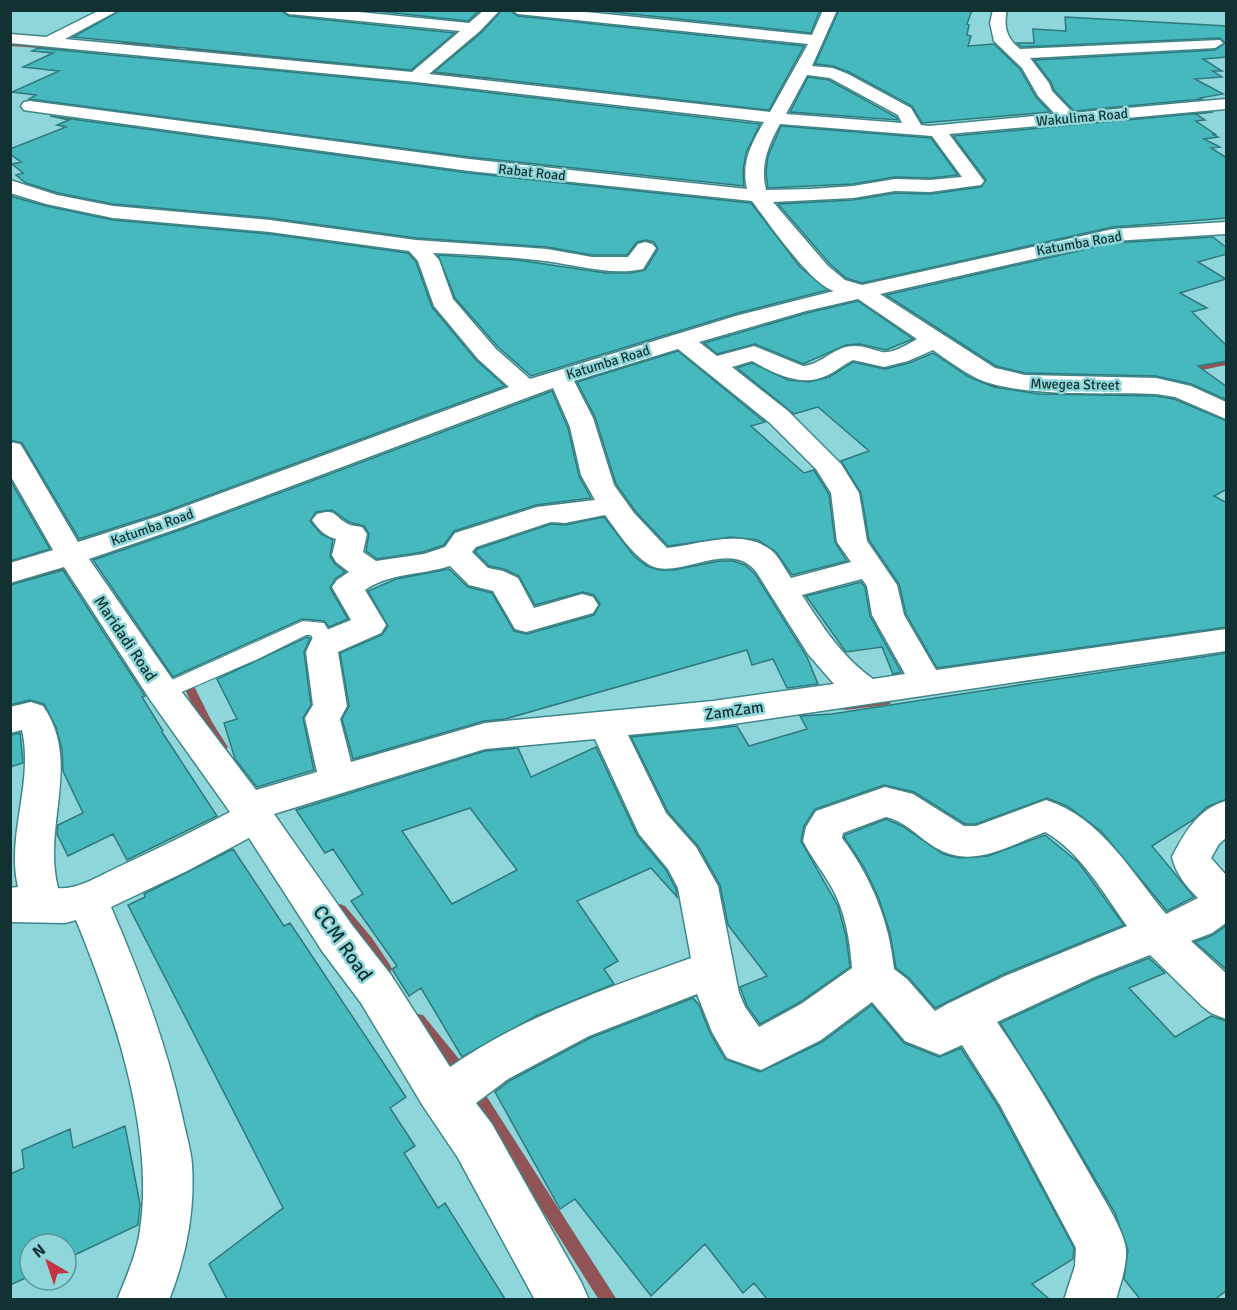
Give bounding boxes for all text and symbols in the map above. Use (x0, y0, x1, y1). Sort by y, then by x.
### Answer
street label: Wakulima Road (1035, 105, 1129, 130)
street label: Rabat Road (497, 161, 566, 184)
street label: Katumba Road (1035, 228, 1123, 259)
street label: Katumba Road (564, 342, 652, 383)
street label: Mwegea Street (1030, 375, 1120, 394)
street label: Katumba Road (108, 505, 196, 550)
street label: Maridadi Road (89, 592, 161, 685)
street label: ZamZam (703, 697, 765, 725)
street label: CCM Road (307, 900, 378, 986)
north arrow (18, 1232, 78, 1292)
text: N (29, 1240, 50, 1262)

